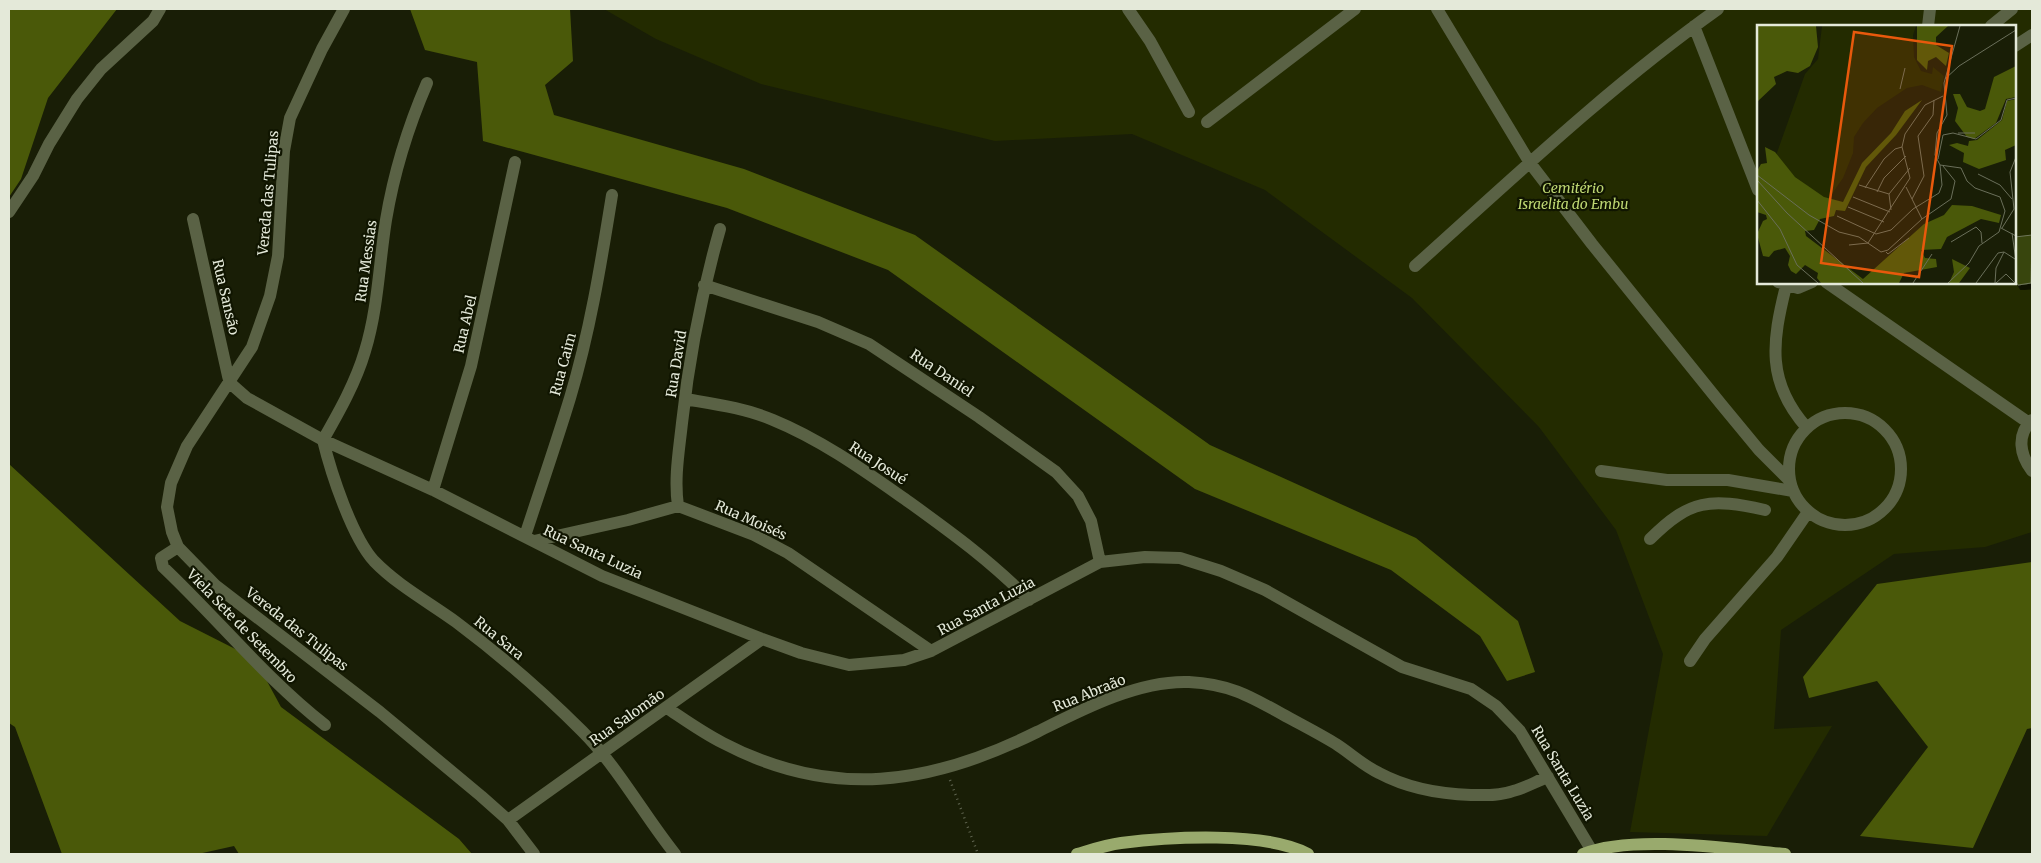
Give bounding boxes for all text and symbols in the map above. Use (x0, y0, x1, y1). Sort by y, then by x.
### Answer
inset map (1757, 25, 2016, 284)
street label: Vereda das Tulipas (253, 130, 282, 257)
park label: Cemitério Israelita do Embu (1518, 179, 1628, 213)
street label: Rua Messias (351, 219, 381, 303)
street label: Rua Sansão (209, 257, 243, 337)
street label: Rua Abel (450, 292, 481, 355)
street label: Rua David (662, 328, 690, 399)
street label: Rua Caim (546, 330, 580, 397)
street label: Rua Daniel (907, 345, 978, 401)
street label: Rua Josué (846, 438, 910, 488)
street label: Rua Moisés (712, 496, 790, 544)
street label: Rua Santa Luzia (540, 521, 646, 583)
street label: Viela Sete de Setembro (182, 565, 301, 687)
street label: Rua Santa Luzia (934, 573, 1038, 639)
street label: Vereda das Tulipas (241, 583, 352, 675)
street label: Rua Sara (470, 612, 528, 664)
street label: Rua Abraão (1050, 670, 1128, 716)
street label: Rua Salomão (586, 685, 668, 749)
street label: Rua Santa Luzia (1528, 722, 1599, 824)

